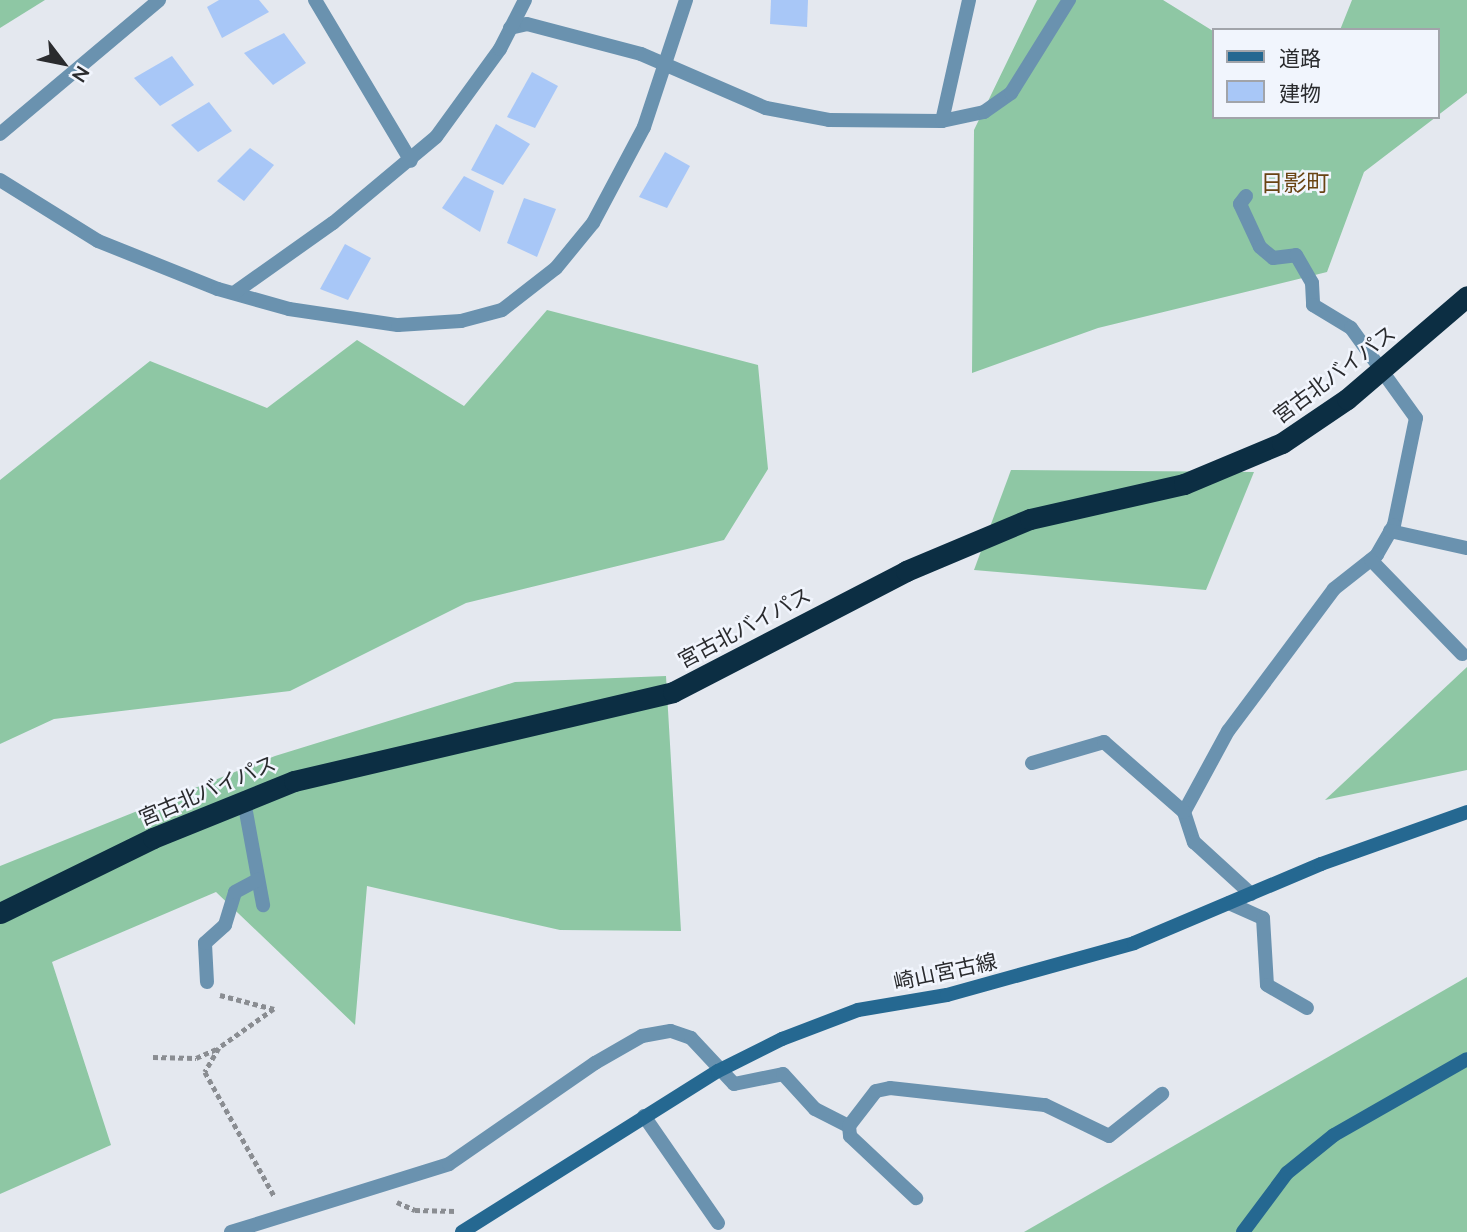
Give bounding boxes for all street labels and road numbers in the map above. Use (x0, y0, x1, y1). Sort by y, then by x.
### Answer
street label: 宮古北バイパス (1268, 320, 1400, 428)
street label: 宮古北バイパス (673, 581, 815, 673)
street label: 宮古北バイパス (134, 750, 280, 830)
street label: 崎山宮古線 (891, 948, 999, 994)

